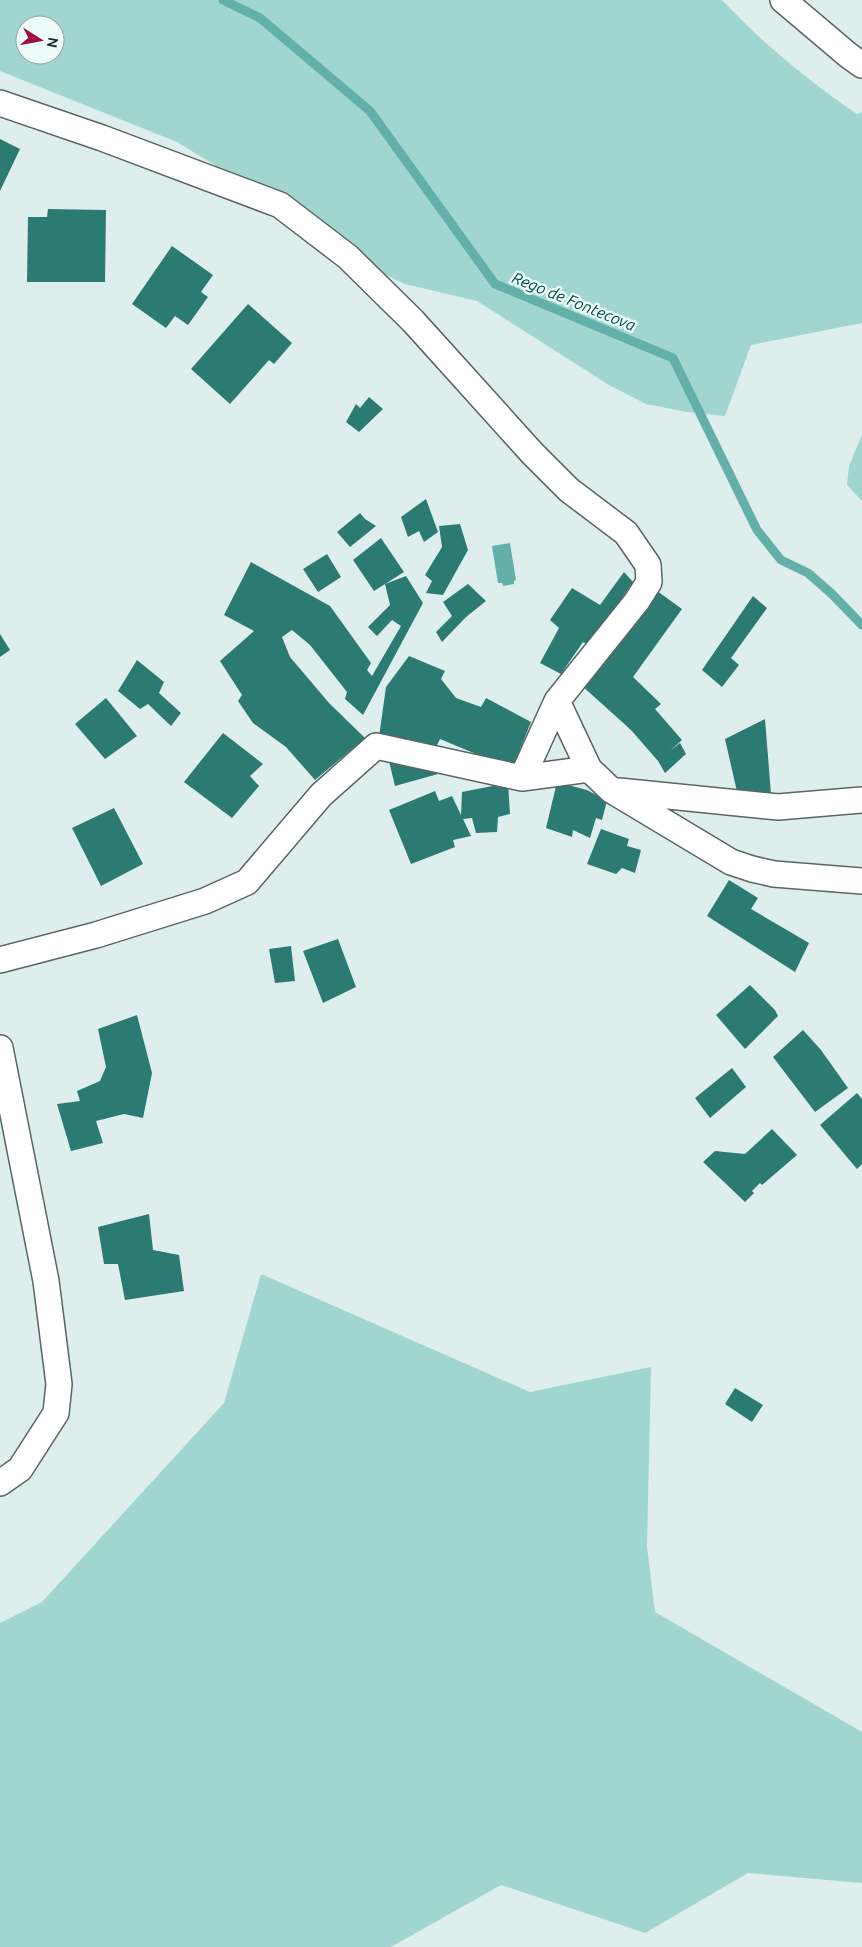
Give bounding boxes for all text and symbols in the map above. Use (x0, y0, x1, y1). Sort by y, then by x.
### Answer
north arrow (15, 15, 65, 65)
text: N (44, 36, 62, 49)
water label: Rego de Fontecova (510, 268, 639, 334)

